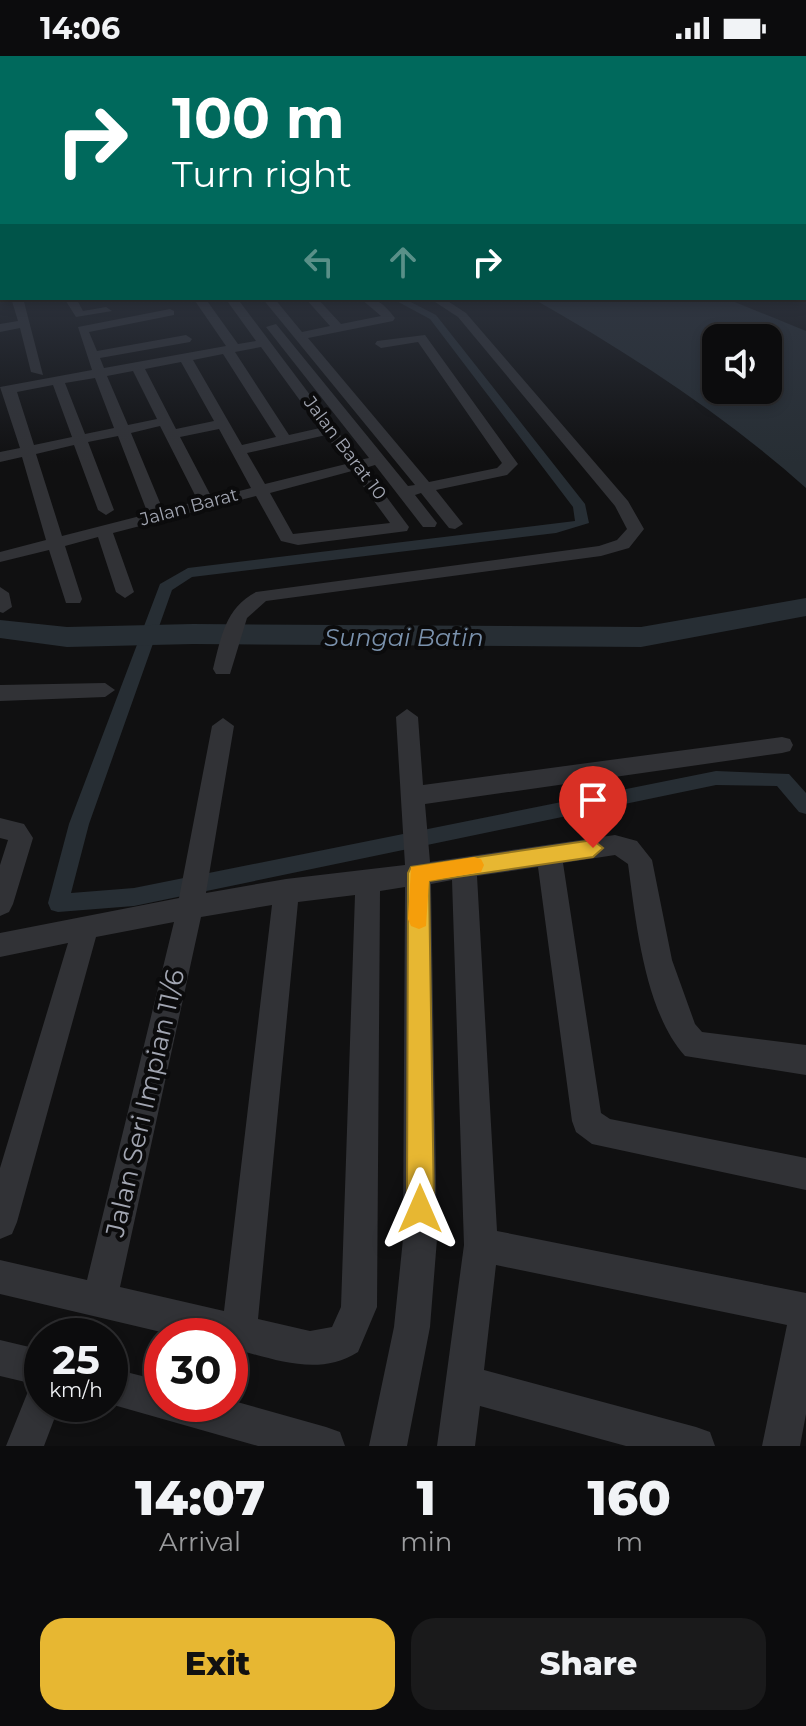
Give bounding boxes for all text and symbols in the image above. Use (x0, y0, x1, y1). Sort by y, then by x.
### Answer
text: 14:06 (40, 10, 120, 47)
text: 100 m (172, 84, 345, 152)
icon: right (40, 88, 144, 192)
text: Turn right (172, 152, 352, 196)
icon: left (297, 240, 341, 284)
icon: ahead (381, 240, 425, 284)
icon: right (465, 240, 509, 284)
map controls (702, 324, 782, 404)
button: sound (702, 324, 782, 404)
street label: Jalan Barat 10 (298, 391, 391, 504)
street label: Jalan Barat (137, 483, 240, 531)
water label: Sungai Batin (324, 623, 484, 652)
pin (559, 766, 627, 848)
icon: arrive (571, 778, 615, 822)
street label: Jalan Seri Impian 11/6 (98, 966, 191, 1241)
position arrow (378, 1167, 462, 1251)
speed limit sign: 30 (144, 1318, 248, 1422)
text: 25 (52, 1335, 100, 1384)
text: km/h (49, 1378, 103, 1402)
text: 14:07 (135, 1469, 265, 1527)
text: 1 (417, 1469, 436, 1527)
text: 160 (587, 1469, 671, 1527)
text: Arrival (159, 1526, 241, 1558)
text: min (400, 1526, 452, 1558)
text: m (615, 1526, 643, 1558)
button: Exit (40, 1618, 395, 1710)
button: Share (411, 1618, 766, 1710)

